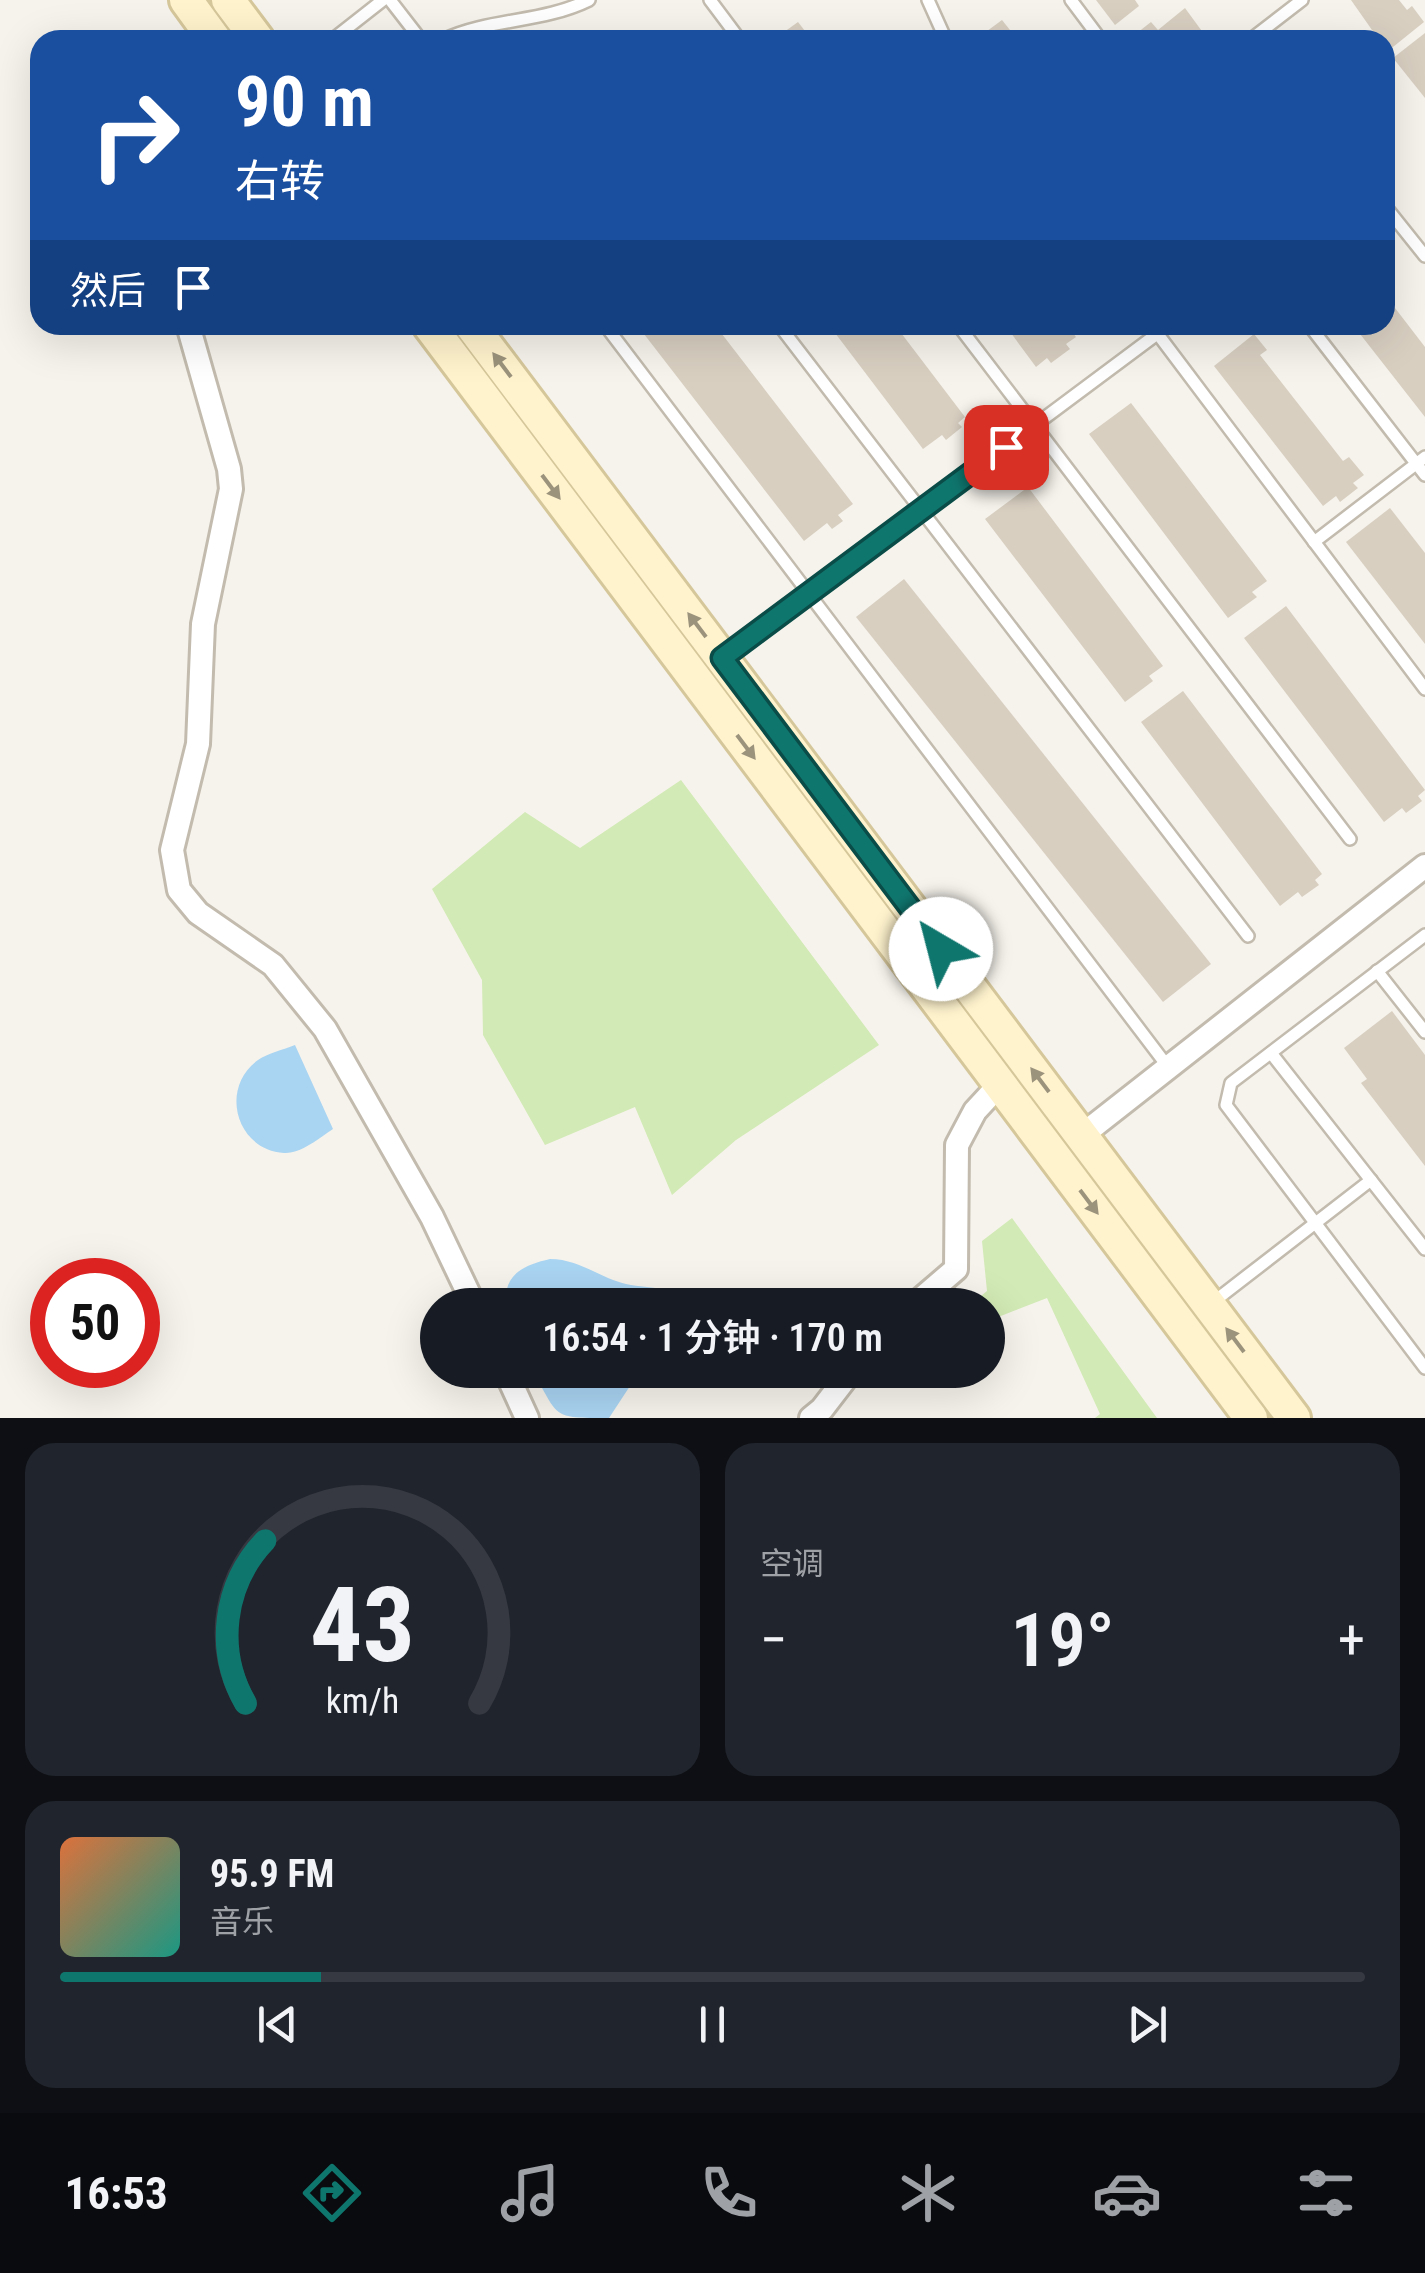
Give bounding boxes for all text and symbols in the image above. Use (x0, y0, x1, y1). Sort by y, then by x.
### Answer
text: 90 m (235, 61, 374, 143)
icon: right (70, 70, 200, 200)
text: 右转 (235, 155, 325, 208)
icon: arrive (166, 260, 221, 315)
text: 然后 (70, 269, 146, 313)
one-way arrow (492, 352, 512, 378)
pin (964, 405, 1049, 490)
icon: arrive (979, 420, 1034, 475)
one-way arrow (541, 474, 561, 500)
one-way arrow (688, 612, 708, 638)
one-way arrow (736, 734, 756, 760)
position arrow (889, 897, 993, 1001)
one-way arrow (1030, 1067, 1050, 1093)
one-way arrow (1078, 1189, 1098, 1215)
speed limit sign: 50 (30, 1258, 160, 1388)
text: 16:54 · 1 分钟 · 170 m (542, 1316, 883, 1360)
one-way arrow (1226, 1327, 1246, 1353)
text: 空调 (760, 1545, 824, 1583)
text: 43 (310, 1565, 415, 1686)
text: 19° (1010, 1596, 1115, 1684)
text: − (760, 1608, 788, 1672)
text: + (1338, 1608, 1365, 1672)
text: km/h (326, 1680, 399, 1722)
text: 95.9 FM (210, 1852, 334, 1896)
text: 音乐 (210, 1903, 274, 1941)
icon: previous (250, 1997, 305, 2052)
icon: pause (685, 1997, 740, 2052)
icon: next (1120, 1997, 1175, 2052)
icon: directions (297, 2158, 367, 2228)
icon: music (495, 2158, 565, 2228)
icon: phone (694, 2158, 764, 2228)
icon: climate (893, 2158, 963, 2228)
icon: car (1092, 2158, 1162, 2228)
icon: filters (1291, 2158, 1361, 2228)
text: 16:53 (64, 2167, 168, 2220)

